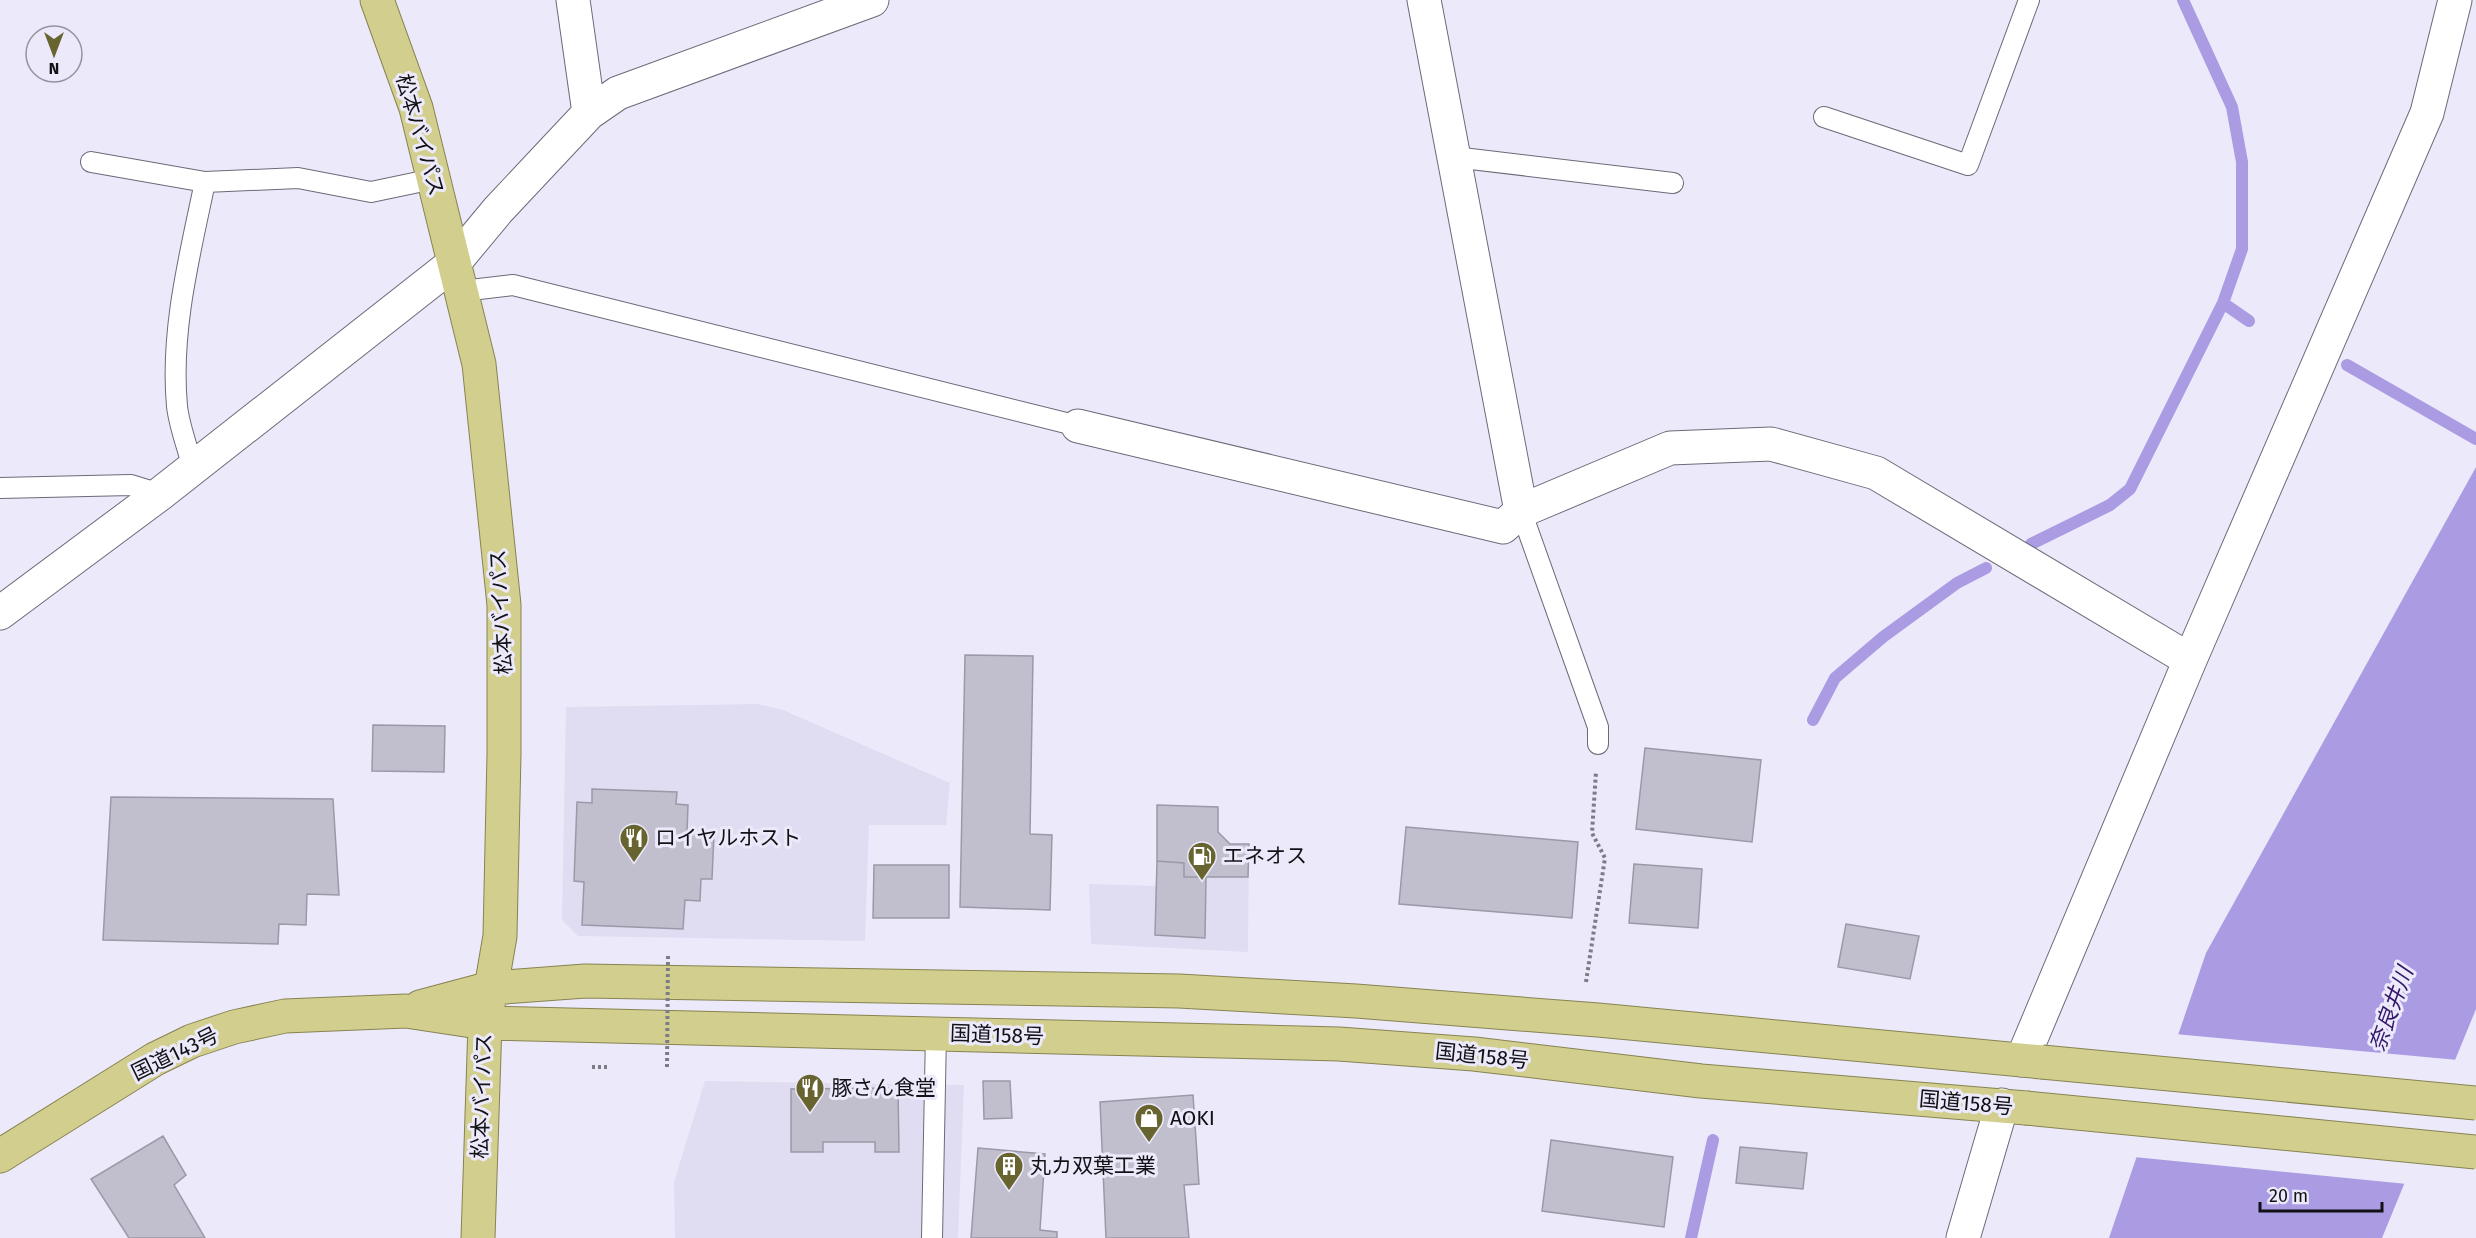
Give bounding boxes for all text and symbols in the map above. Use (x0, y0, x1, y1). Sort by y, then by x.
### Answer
north arrow (24, 24, 84, 84)
text: N (49, 59, 59, 78)
street label: 松本バイパス (390, 71, 450, 199)
street label: 松本バイパス (485, 549, 517, 675)
restaurant icon: ロイヤルホスト (618, 822, 650, 864)
place label: ロイヤルホスト (655, 825, 801, 851)
fuel station icon: エネオス (1186, 840, 1218, 882)
place label: エネオス (1223, 843, 1307, 869)
water label: 奈良井川 (2363, 961, 2419, 1055)
street label: 国道158号 (949, 1020, 1045, 1050)
street label: 国道143号 (127, 1022, 223, 1086)
street label: 松本バイパス (467, 1033, 497, 1159)
street label: 国道158号 (1434, 1038, 1530, 1074)
restaurant icon: 豚さん食堂 (794, 1072, 826, 1114)
place label: 豚さん食堂 (831, 1075, 936, 1101)
street label: 国道158号 (1918, 1086, 2014, 1120)
shop icon: AOKI (1133, 1102, 1165, 1144)
place label: AOKI (1170, 1105, 1215, 1131)
building icon: 丸カ双葉工業 (993, 1150, 1025, 1192)
place label: 丸カ双葉工業 (1030, 1153, 1156, 1179)
scale bar (2260, 1175, 2382, 1213)
text: 20 m (2269, 1185, 2308, 1207)

